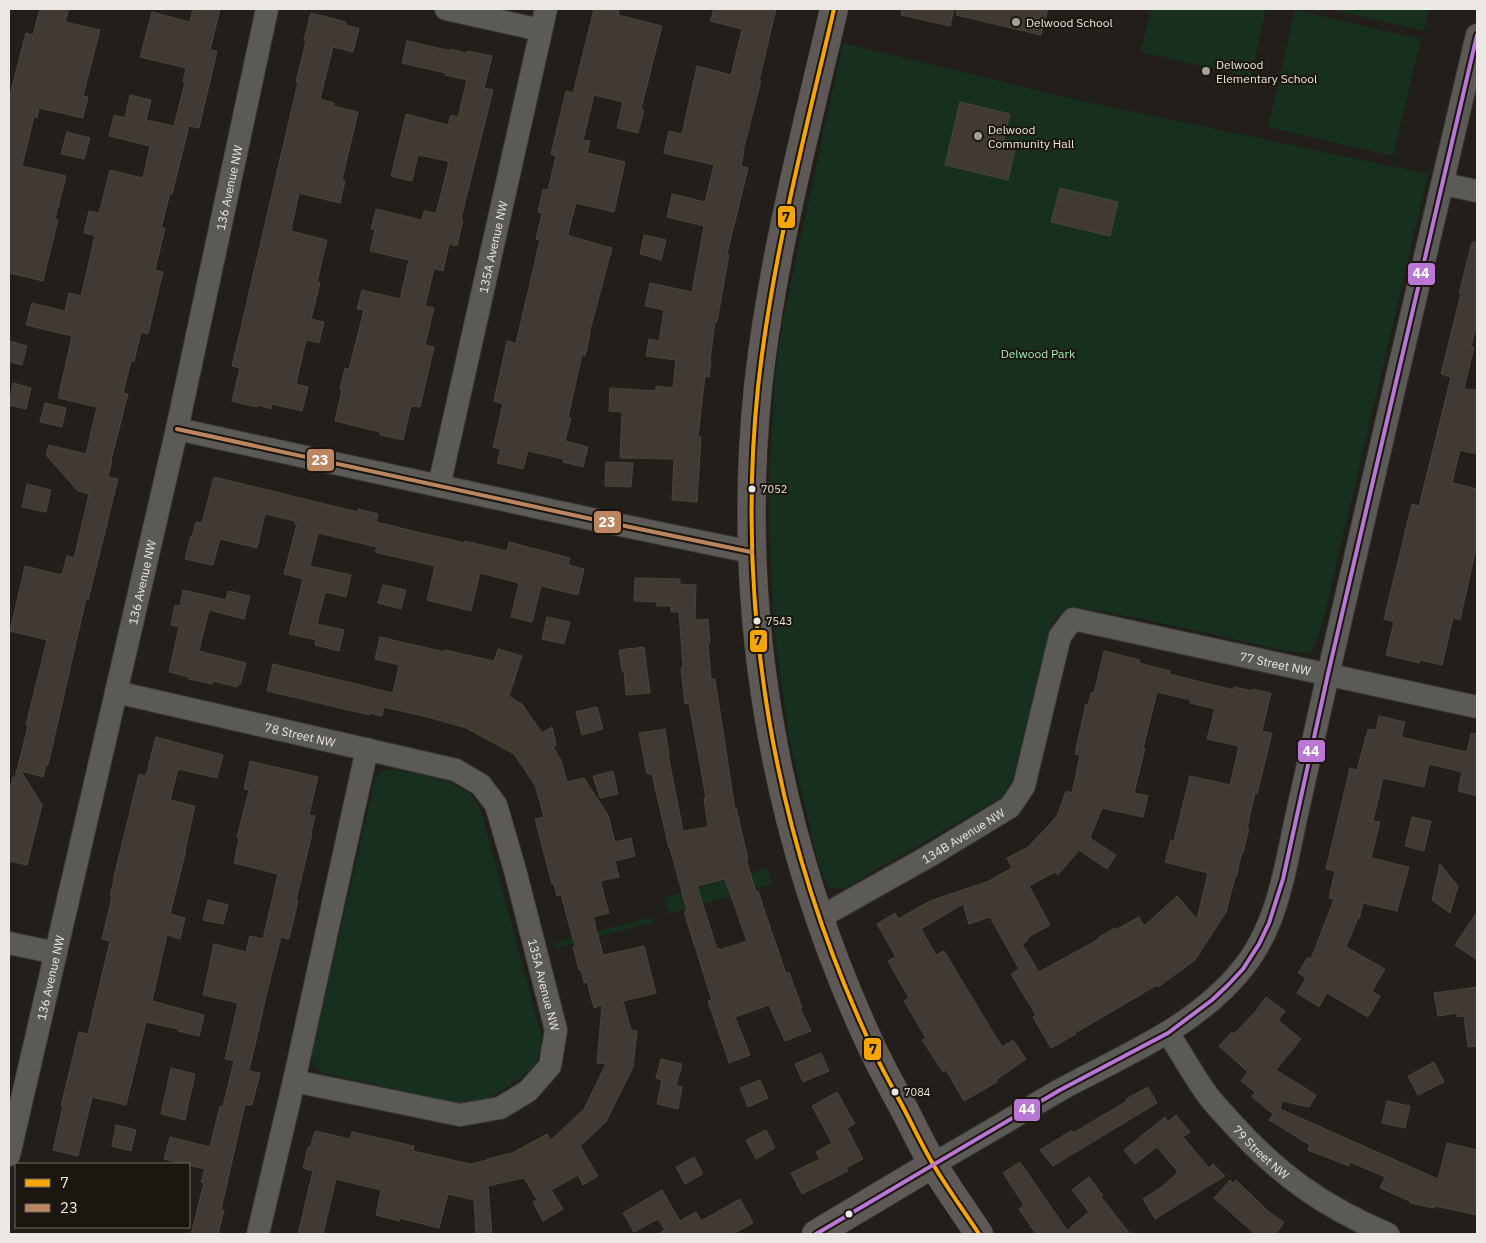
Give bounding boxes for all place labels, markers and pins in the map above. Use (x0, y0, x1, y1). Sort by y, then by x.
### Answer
place label: Delwood School (1026, 15, 1113, 30)
marker: Delwood School (1010, 16, 1022, 28)
place label: Delwood Elementary School (1216, 57, 1317, 86)
marker: Delwood Elementary School (1200, 65, 1212, 77)
place label: Delwood Community Hall (988, 122, 1074, 151)
marker: Delwood Community Hall (972, 130, 984, 142)
place label: 7052 (761, 482, 787, 496)
marker: 7052 (747, 484, 757, 494)
place label: 7543 (766, 614, 792, 628)
marker: 7543 (752, 616, 762, 626)
place label: 7084 (904, 1085, 931, 1099)
marker: 7084 (890, 1087, 900, 1097)
unlabelled marker (844, 1209, 854, 1219)

